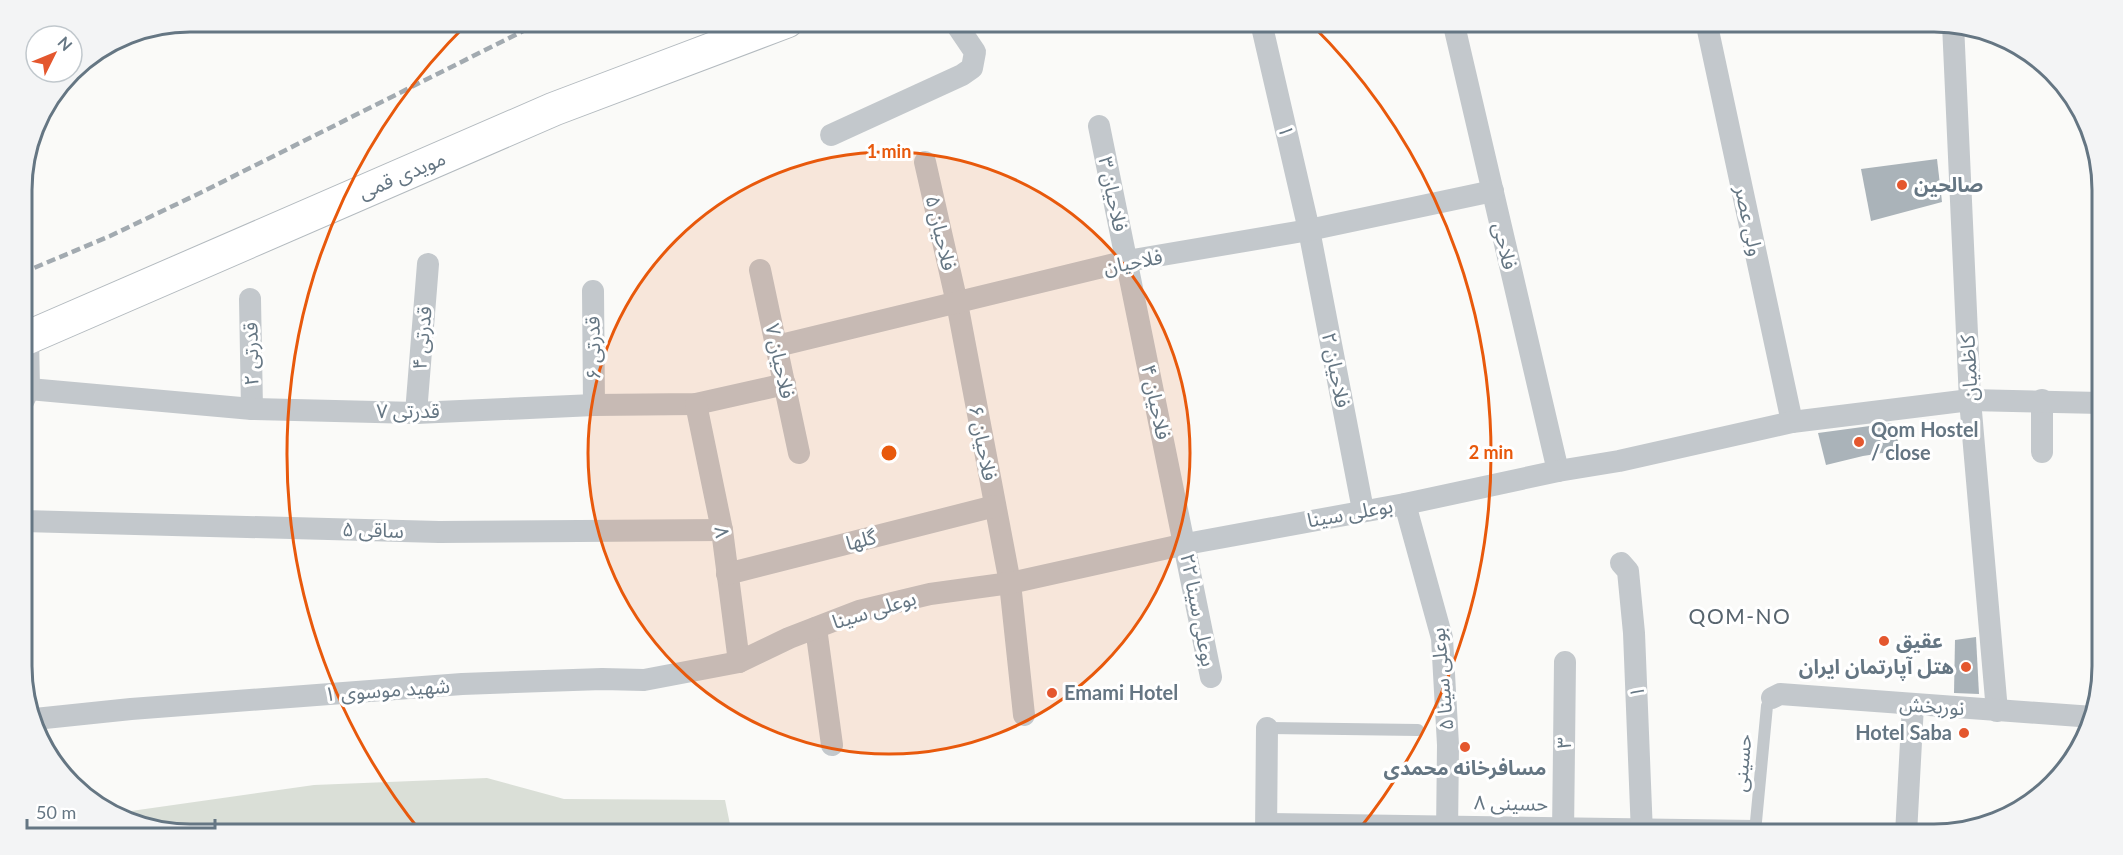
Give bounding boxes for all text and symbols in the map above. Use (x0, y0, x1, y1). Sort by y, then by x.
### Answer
north arrow (24, 24, 84, 84)
text: N (54, 32, 76, 54)
street label: ۱ (1274, 122, 1300, 139)
text: 1 min (867, 140, 911, 162)
street label: مویدی قمی (355, 145, 449, 204)
street label: فلاحیان ۳ (1093, 154, 1134, 234)
place label: صالحین (1914, 172, 1983, 197)
marker: صالحین (1895, 178, 1909, 192)
street label: ولی عصر (1730, 183, 1769, 258)
street label: فلاحیان ۵ (921, 193, 962, 273)
street label: فلاحی (1488, 220, 1523, 272)
street label: فلاحیان (1101, 244, 1165, 279)
street label: قدرتی ۴ (406, 305, 437, 371)
street label: قدرتی ۶ (579, 316, 606, 380)
street label: فلاحیان ۷ (760, 321, 801, 401)
street label: قدرتی ۲ (237, 322, 264, 386)
street label: فلاحیان ۲ (1317, 330, 1356, 410)
street label: کاظمیان (1954, 334, 1983, 402)
street label: فلاحیان ۴ (1136, 362, 1177, 442)
street label: قدرتی ۷ (376, 398, 440, 423)
street label: فلاحیان ۶ (964, 403, 1003, 483)
place label: Qom Hostel / close (1871, 417, 1979, 464)
marker: Qom Hostel / close (1852, 435, 1866, 449)
text: 2 min (1469, 441, 1513, 463)
centre of rings (879, 443, 899, 463)
street label: بوعلی سینا (1305, 493, 1395, 532)
street label: ساقی ۵ (342, 516, 404, 543)
street label: ۸ (710, 524, 736, 540)
street label: گلها (843, 524, 879, 554)
street label: بوعلی سینا ۲۲ (1175, 551, 1222, 669)
street label: بوعلی سینا (829, 585, 919, 634)
district label: QOM-NO (1689, 603, 1791, 628)
street label: بوعلی سینا ۵ (1425, 627, 1458, 731)
place label: عقیق (1896, 628, 1943, 653)
marker: عقیق (1877, 634, 1891, 648)
place label: هتل آپارتمان ایران (1799, 654, 1954, 681)
marker: هتل آپارتمان ایران (1959, 660, 1973, 674)
street label: شهید موسوی ۱ (323, 673, 451, 706)
place label: Emami Hotel (1064, 680, 1178, 704)
marker: Emami Hotel (1045, 686, 1059, 700)
street label: ۱ (1624, 686, 1648, 698)
street label: نوربخش (1899, 691, 1965, 720)
place label: Hotel Saba (1855, 720, 1952, 744)
marker: Hotel Saba (1957, 726, 1971, 740)
street label: حسینی (1727, 733, 1756, 793)
street label: ۳ (1551, 737, 1575, 749)
marker: مسافرخانه محمدی (1458, 740, 1472, 754)
place label: مسافرخانه محمدی (1384, 755, 1546, 780)
street label: حسینی ۸ (1474, 789, 1548, 816)
scale bar (27, 792, 214, 830)
text: 50 m (36, 801, 76, 823)

